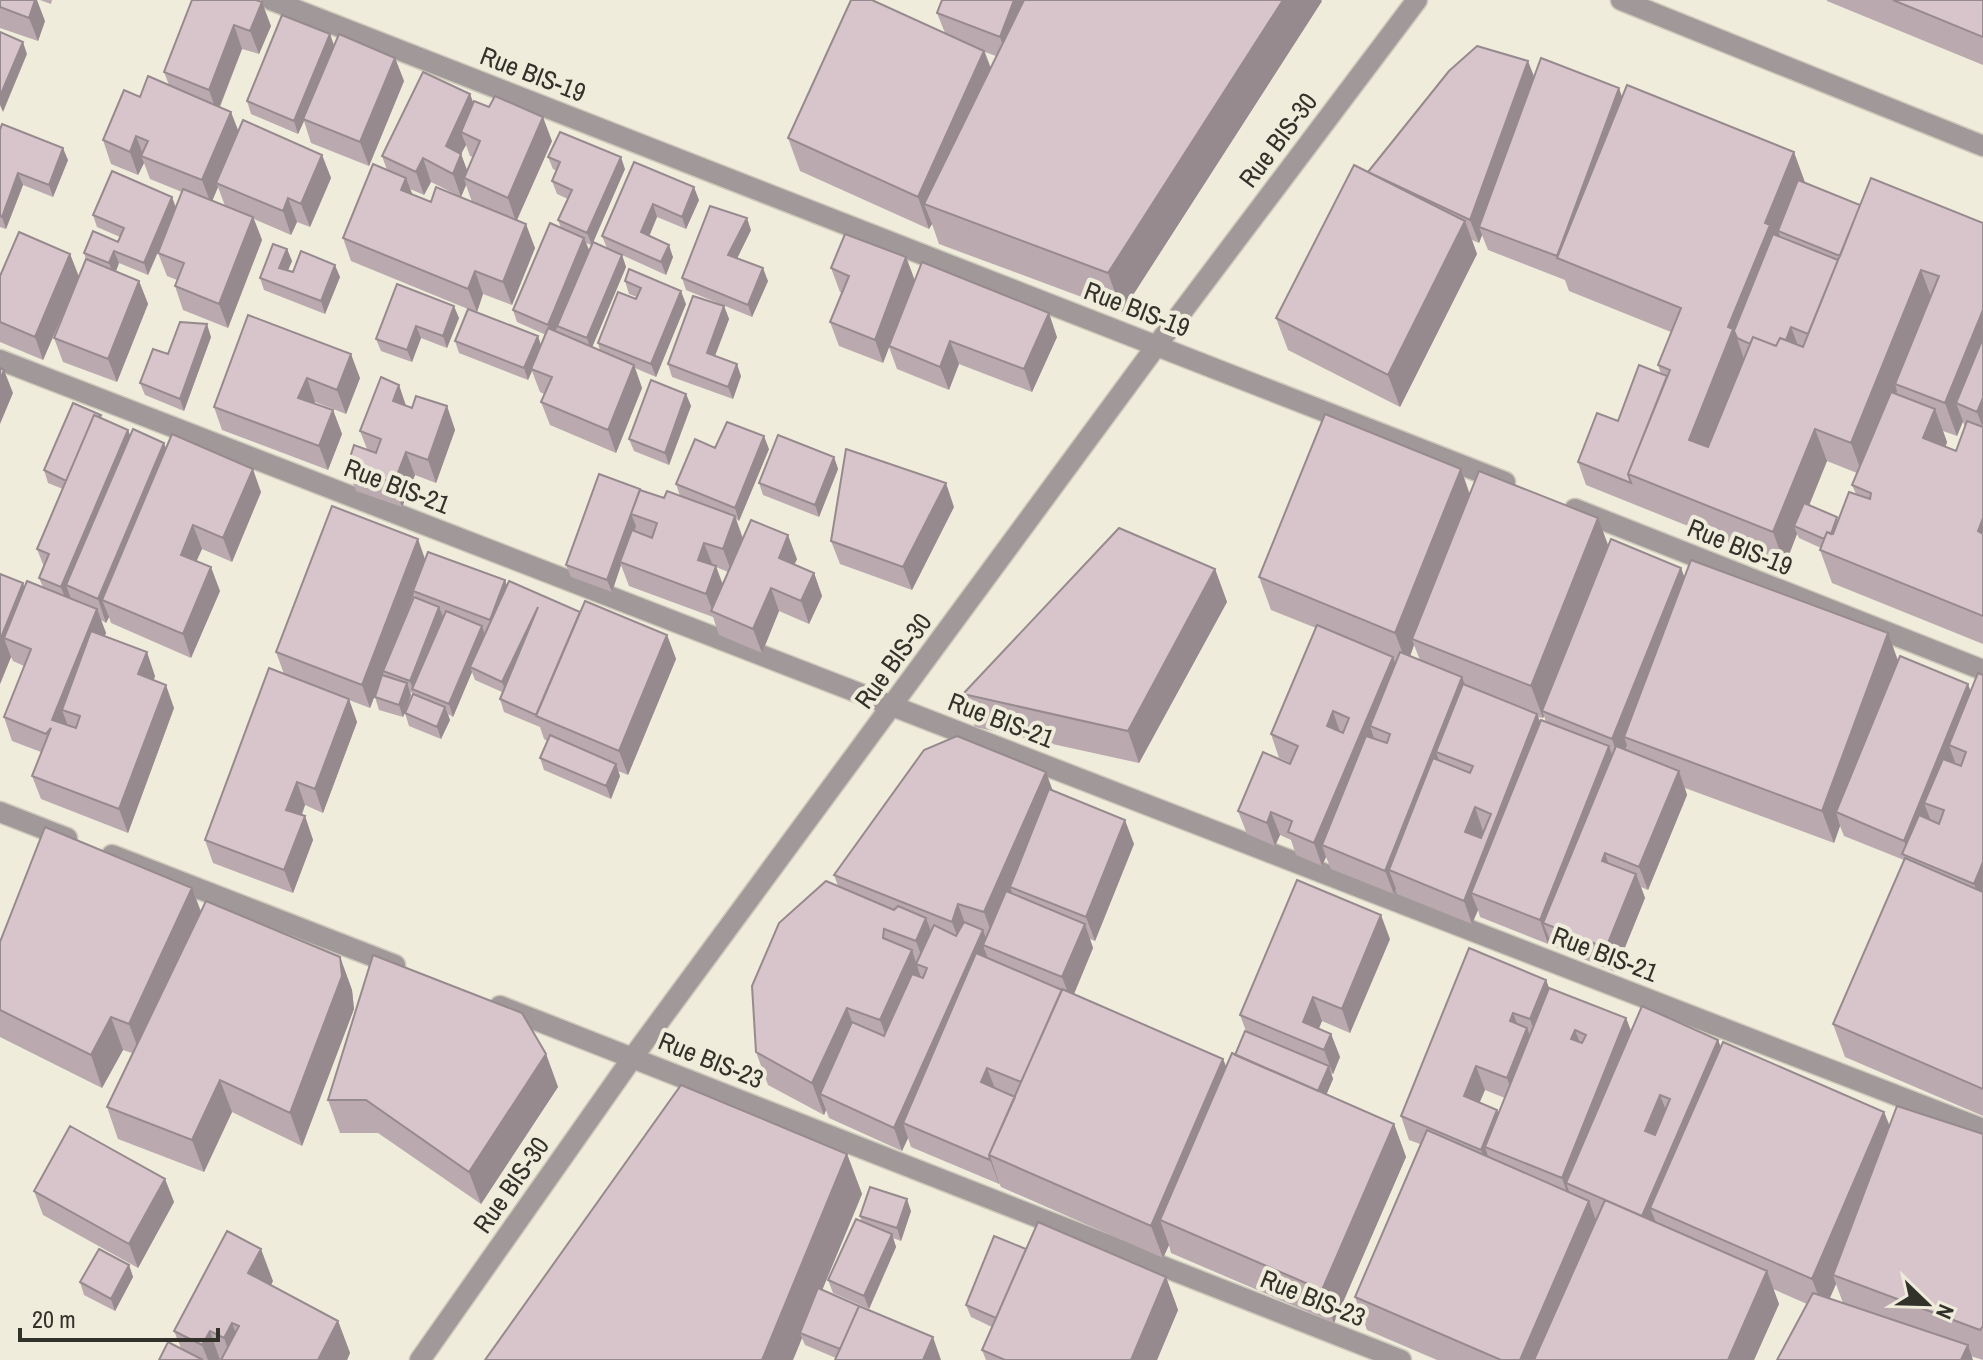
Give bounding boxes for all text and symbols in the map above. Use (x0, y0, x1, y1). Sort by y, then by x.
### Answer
street label: Rue BIS-19 (475, 37, 591, 110)
street label: Rue BIS-30 (1230, 85, 1325, 194)
street label: Rue BIS-19 (1079, 272, 1195, 345)
street label: Rue BIS-21 (339, 449, 455, 522)
street label: Rue BIS-19 (1683, 510, 1798, 583)
street label: Rue BIS-30 (846, 606, 939, 716)
street label: Rue BIS-21 (943, 683, 1059, 756)
street label: Rue BIS-21 (1547, 917, 1663, 990)
street label: Rue BIS-23 (654, 1023, 769, 1096)
street label: Rue BIS-30 (465, 1130, 557, 1240)
street label: Rue BIS-23 (1256, 1261, 1371, 1334)
north arrow (1887, 1264, 1967, 1344)
scale bar (20, 1292, 218, 1342)
text: N (1929, 1300, 1962, 1324)
text: 20 m (32, 1303, 76, 1335)

